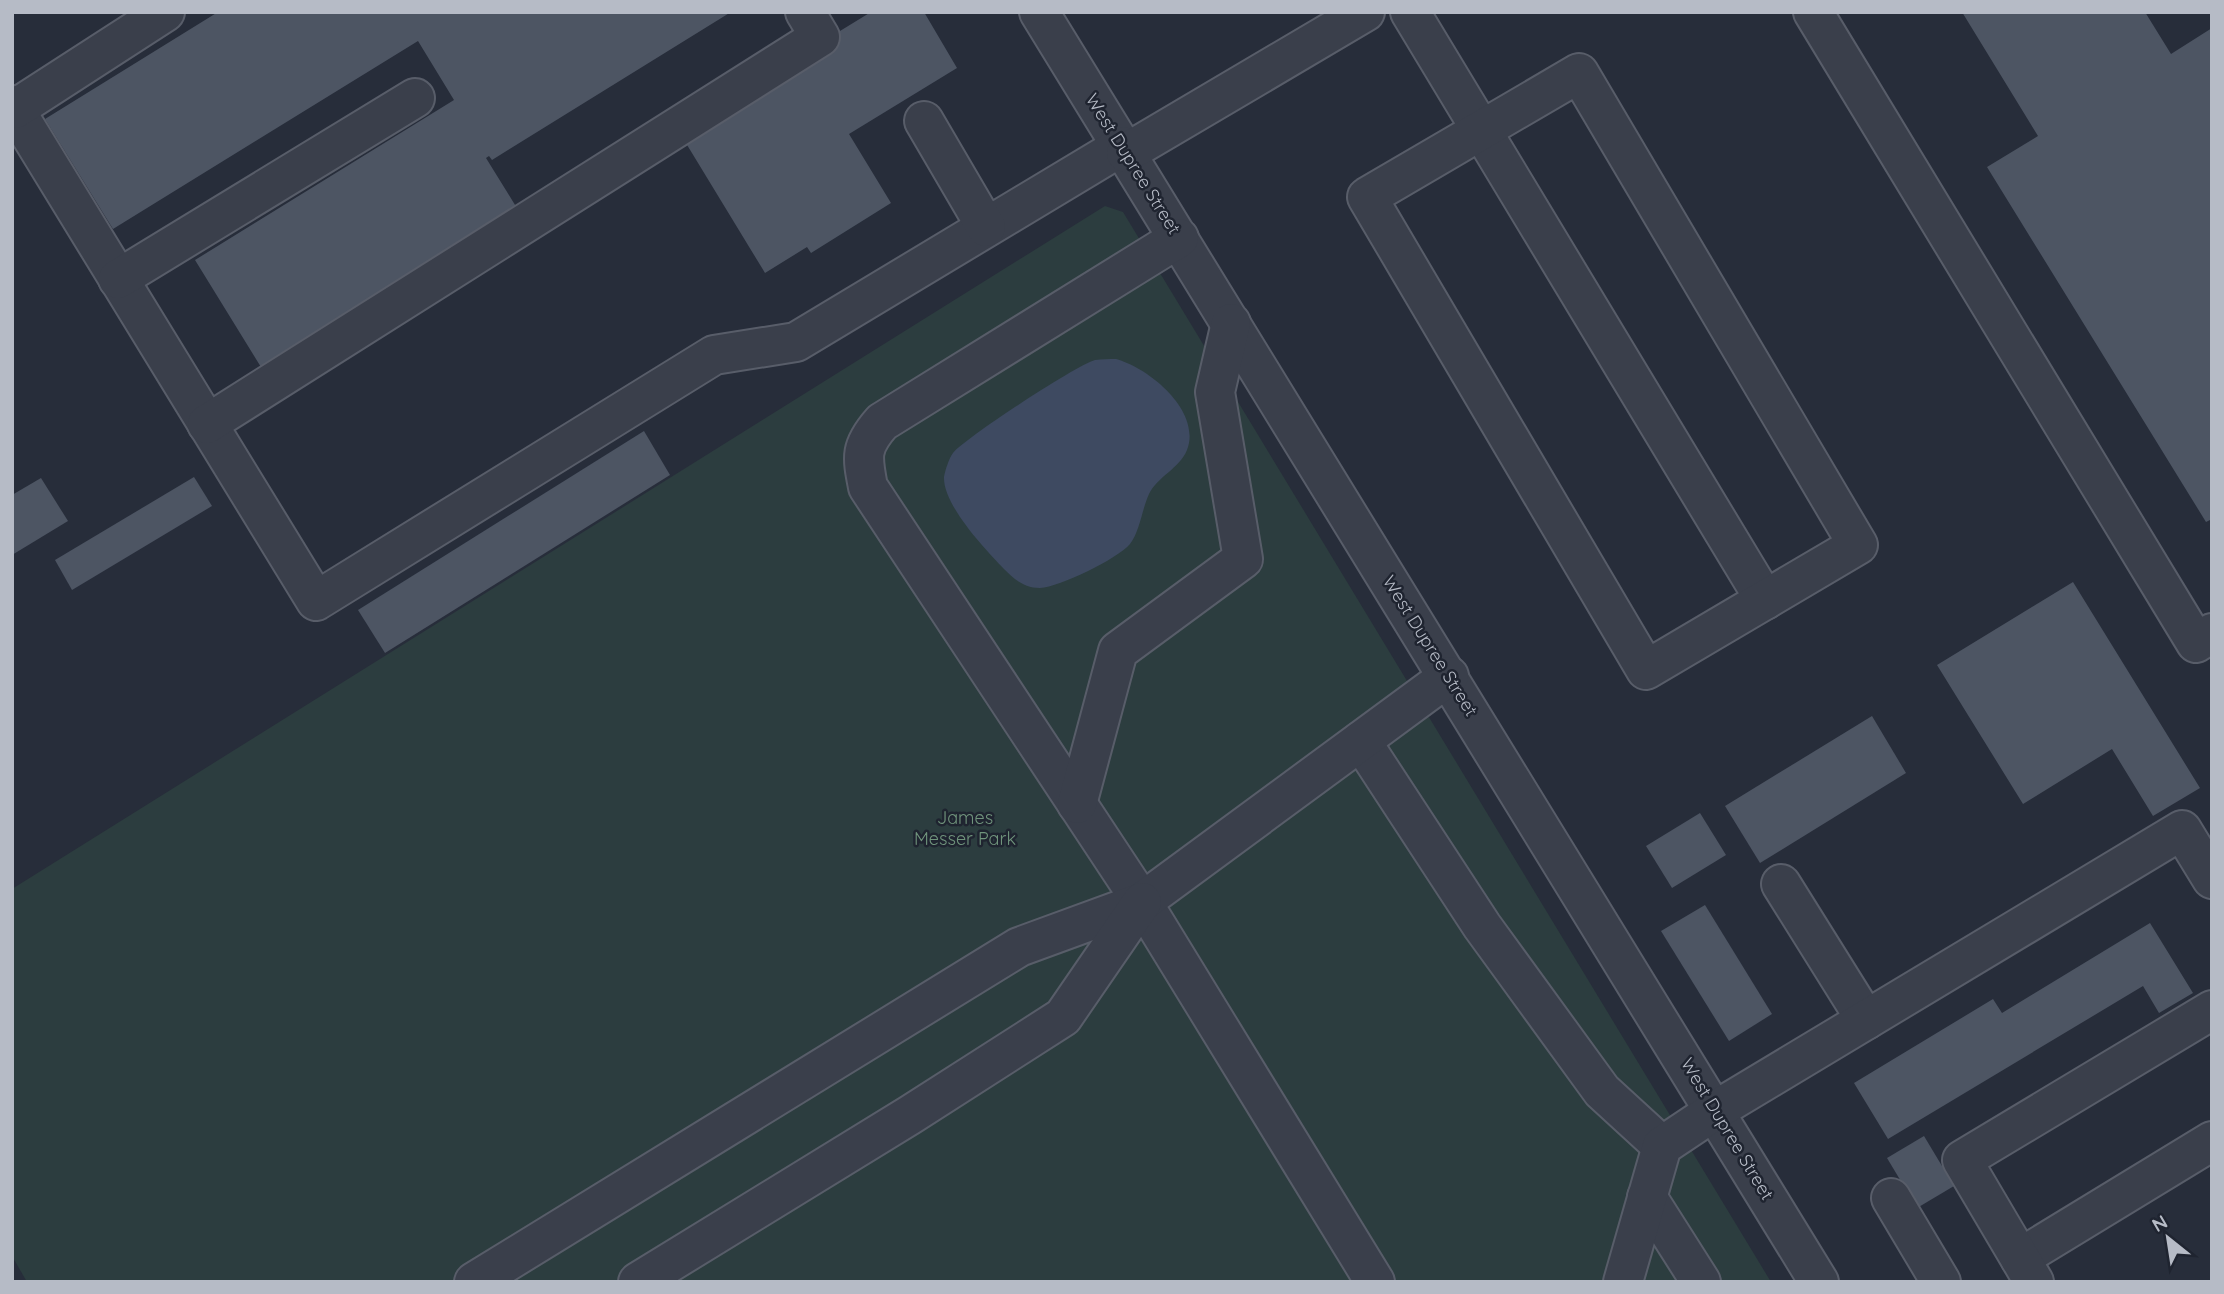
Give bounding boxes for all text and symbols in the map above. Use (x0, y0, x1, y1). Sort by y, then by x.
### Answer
street label: West Dupree Street (1081, 89, 1186, 238)
street label: West Dupree Street (1378, 571, 1483, 720)
park label: James Messer Park (914, 806, 1016, 850)
street label: West Dupree Street (1676, 1053, 1779, 1204)
north arrow (2133, 1203, 2203, 1273)
text: N (2147, 1209, 2172, 1237)

